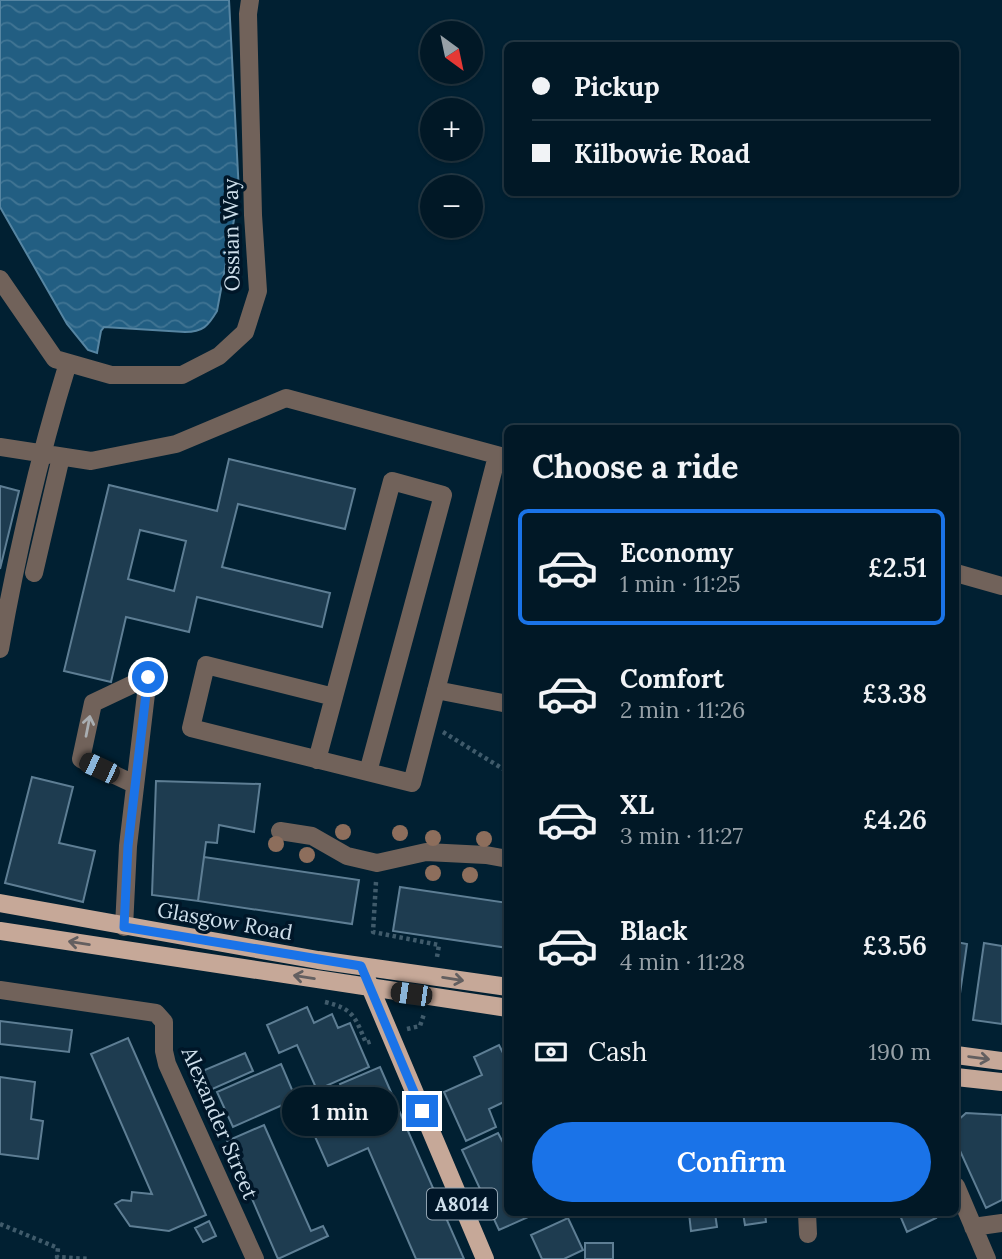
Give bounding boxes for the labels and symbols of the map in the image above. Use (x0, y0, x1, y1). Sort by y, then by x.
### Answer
north arrow (420, 21, 483, 84)
street label: Ossian Way (217, 178, 245, 292)
route start (132, 661, 164, 693)
one-way arrow (82, 715, 95, 738)
car (76, 750, 123, 786)
street label: Glasgow Road (155, 896, 295, 946)
one-way arrow (68, 936, 91, 949)
one-way arrow (293, 970, 315, 983)
one-way arrow (441, 972, 464, 985)
car (389, 981, 434, 1007)
street label: Alexander Street (175, 1042, 265, 1204)
one-way arrow (967, 1052, 990, 1065)
callout: 1 min (282, 1086, 398, 1136)
route end (406, 1095, 438, 1127)
road number: A8014 (427, 1188, 497, 1220)

